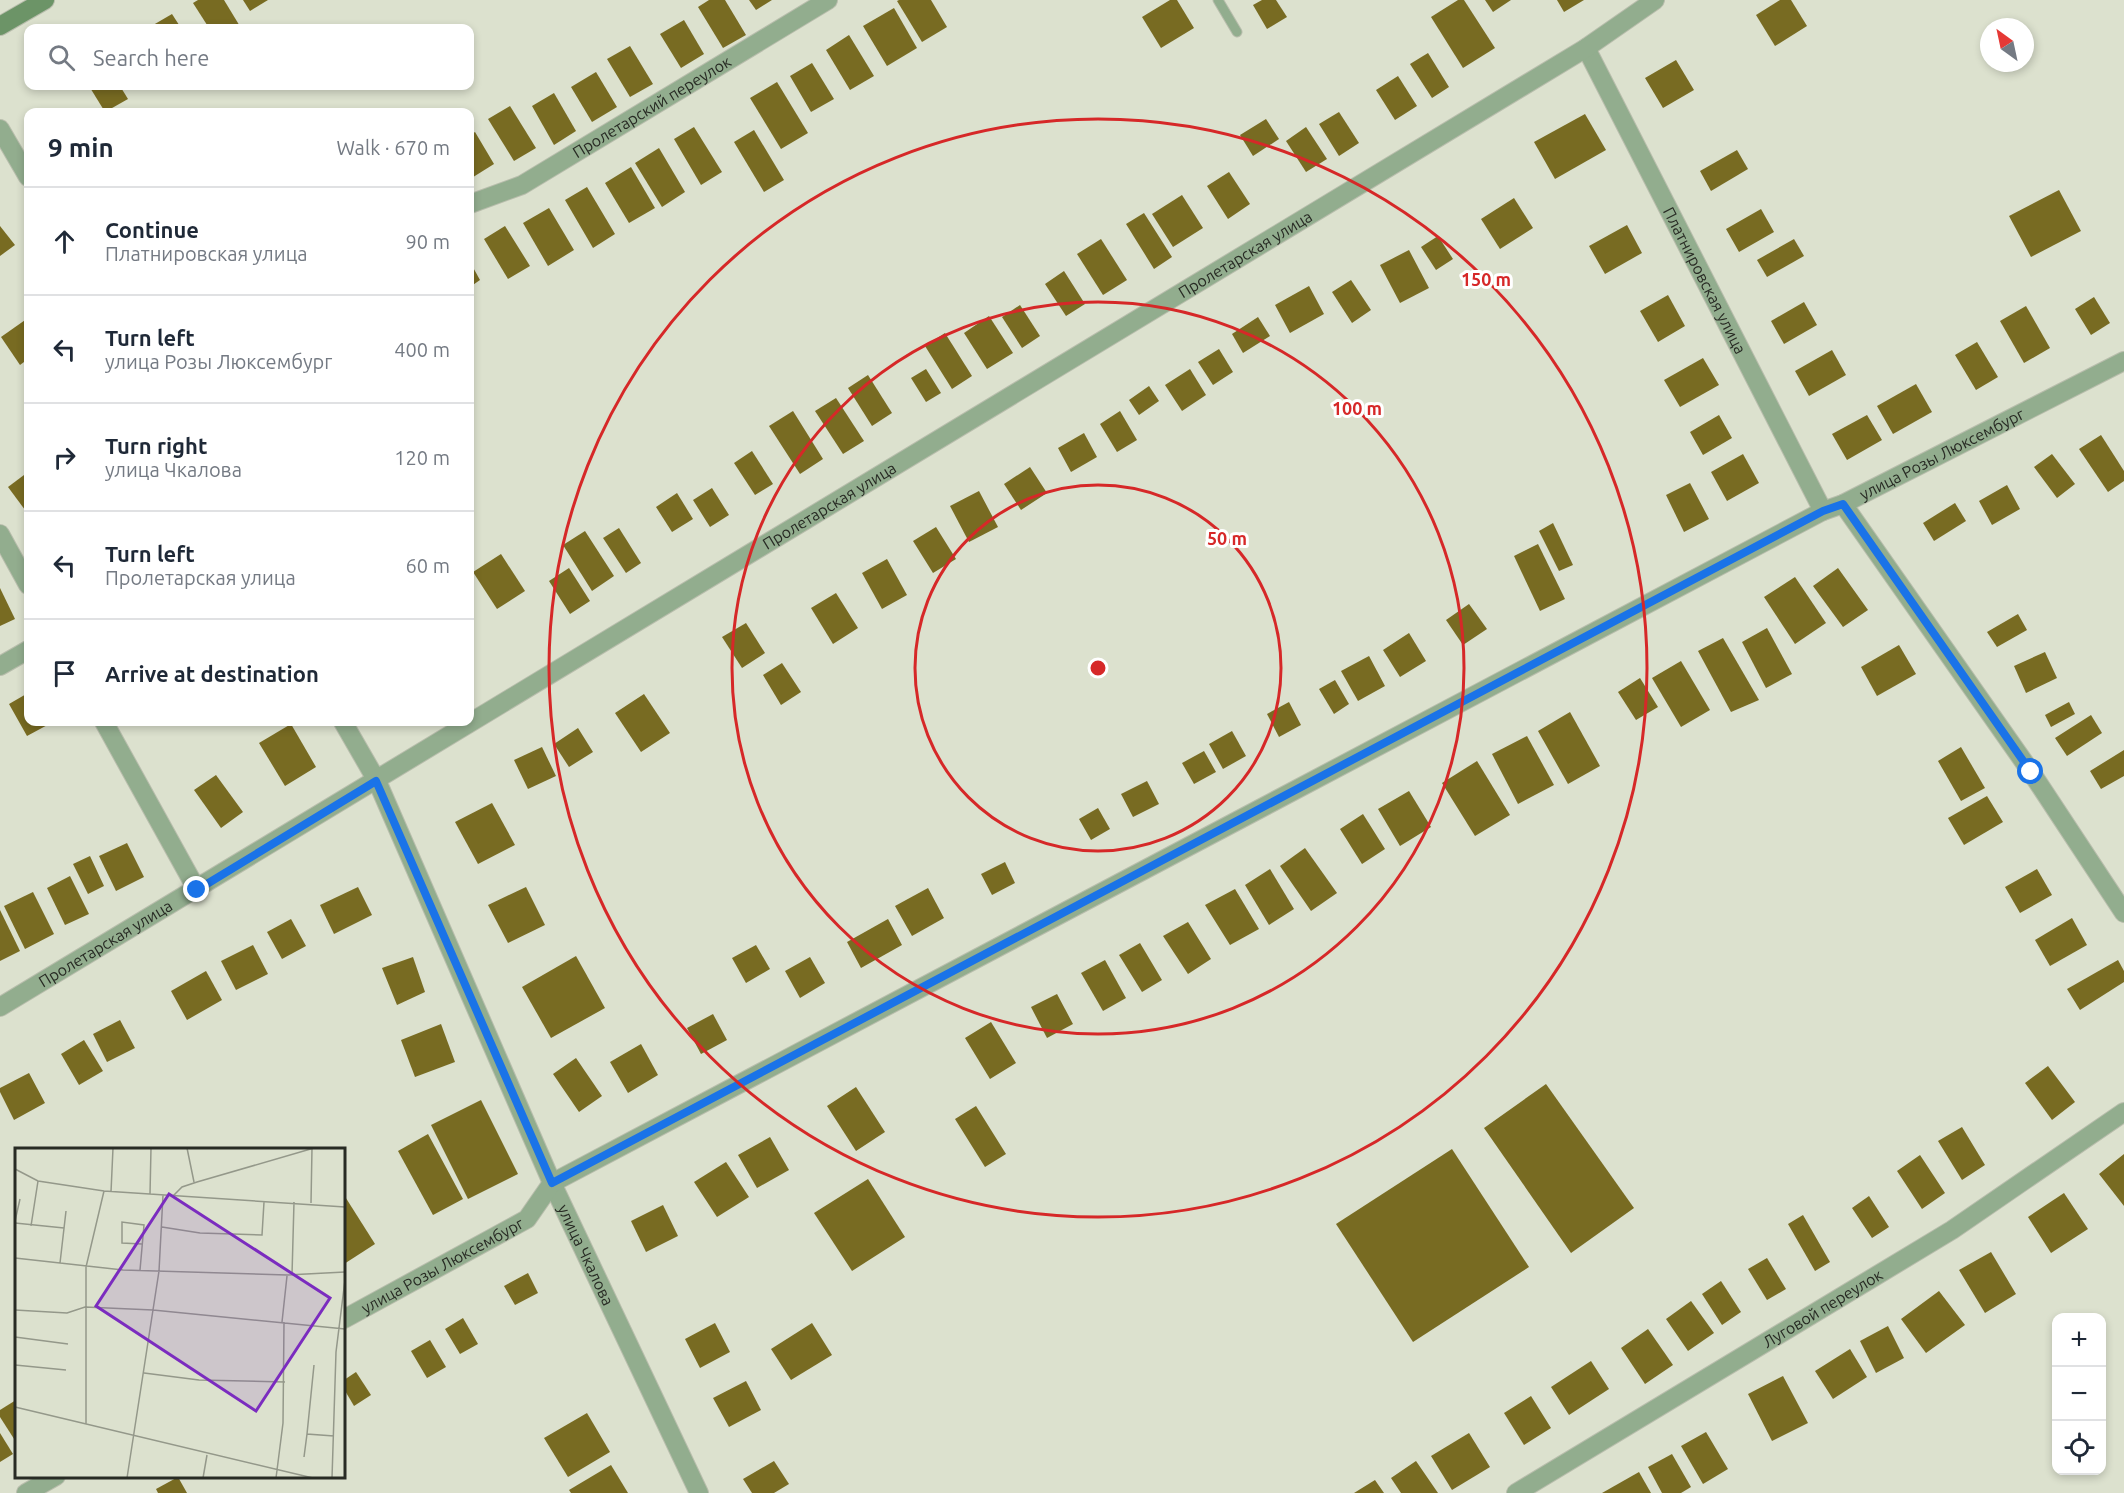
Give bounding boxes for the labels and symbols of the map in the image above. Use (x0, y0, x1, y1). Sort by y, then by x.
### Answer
north arrow (1980, 18, 2034, 72)
street label: Пролетарский переулок (569, 52, 734, 161)
street label: Платнировская улица (1660, 204, 1750, 357)
street label: Пролетарская улица (1175, 207, 1315, 301)
text: 150 m (1461, 269, 1511, 289)
text: 100 m (1332, 398, 1382, 418)
street label: улица Розы Люксембург (1856, 404, 2027, 503)
street label: Пролетарская улица (759, 458, 899, 553)
text: 50 m (1207, 528, 1247, 548)
centre of rings (1088, 658, 1108, 678)
route start (2017, 758, 2043, 784)
route end (183, 876, 209, 902)
street label: Пролетарская улица (35, 896, 175, 991)
inset map (15, 1148, 345, 1478)
street label: улица Чкалова (554, 1201, 618, 1308)
street label: улица Розы Люксембург (358, 1213, 527, 1317)
street label: Луговой переулок (1759, 1265, 1886, 1351)

